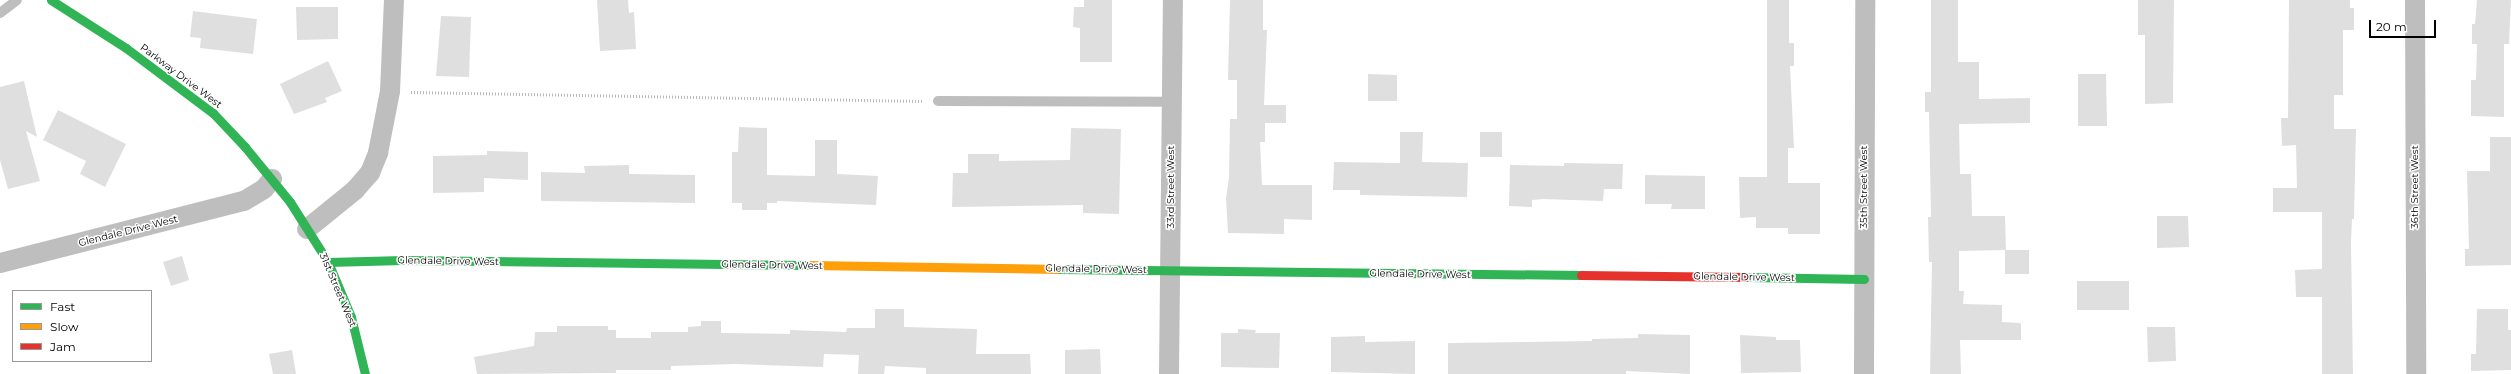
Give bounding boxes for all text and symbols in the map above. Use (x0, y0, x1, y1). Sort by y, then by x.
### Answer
scale bar (2371, 12, 2438, 38)
text: 20 m (2376, 19, 2407, 34)
street label: Parkway Drive West (138, 41, 224, 111)
street label: 35th Street West (1858, 145, 1870, 229)
street label: 36th Street West (2409, 145, 2421, 229)
street label: 33rd Street West (1165, 146, 1177, 228)
street label: Glendale Drive West (77, 213, 179, 249)
street label: 31st Street West (317, 251, 359, 329)
street label: Glendale Drive West (397, 254, 499, 268)
street label: Glendale Drive West (721, 258, 823, 272)
street label: Glendale Drive West (1045, 262, 1147, 276)
street label: Glendale Drive West (1369, 267, 1471, 281)
street label: Glendale Drive West (1693, 270, 1795, 284)
legend (12, 290, 152, 362)
text: Fast (50, 299, 75, 314)
text: Slow (50, 319, 79, 334)
text: Jam (50, 339, 76, 354)

